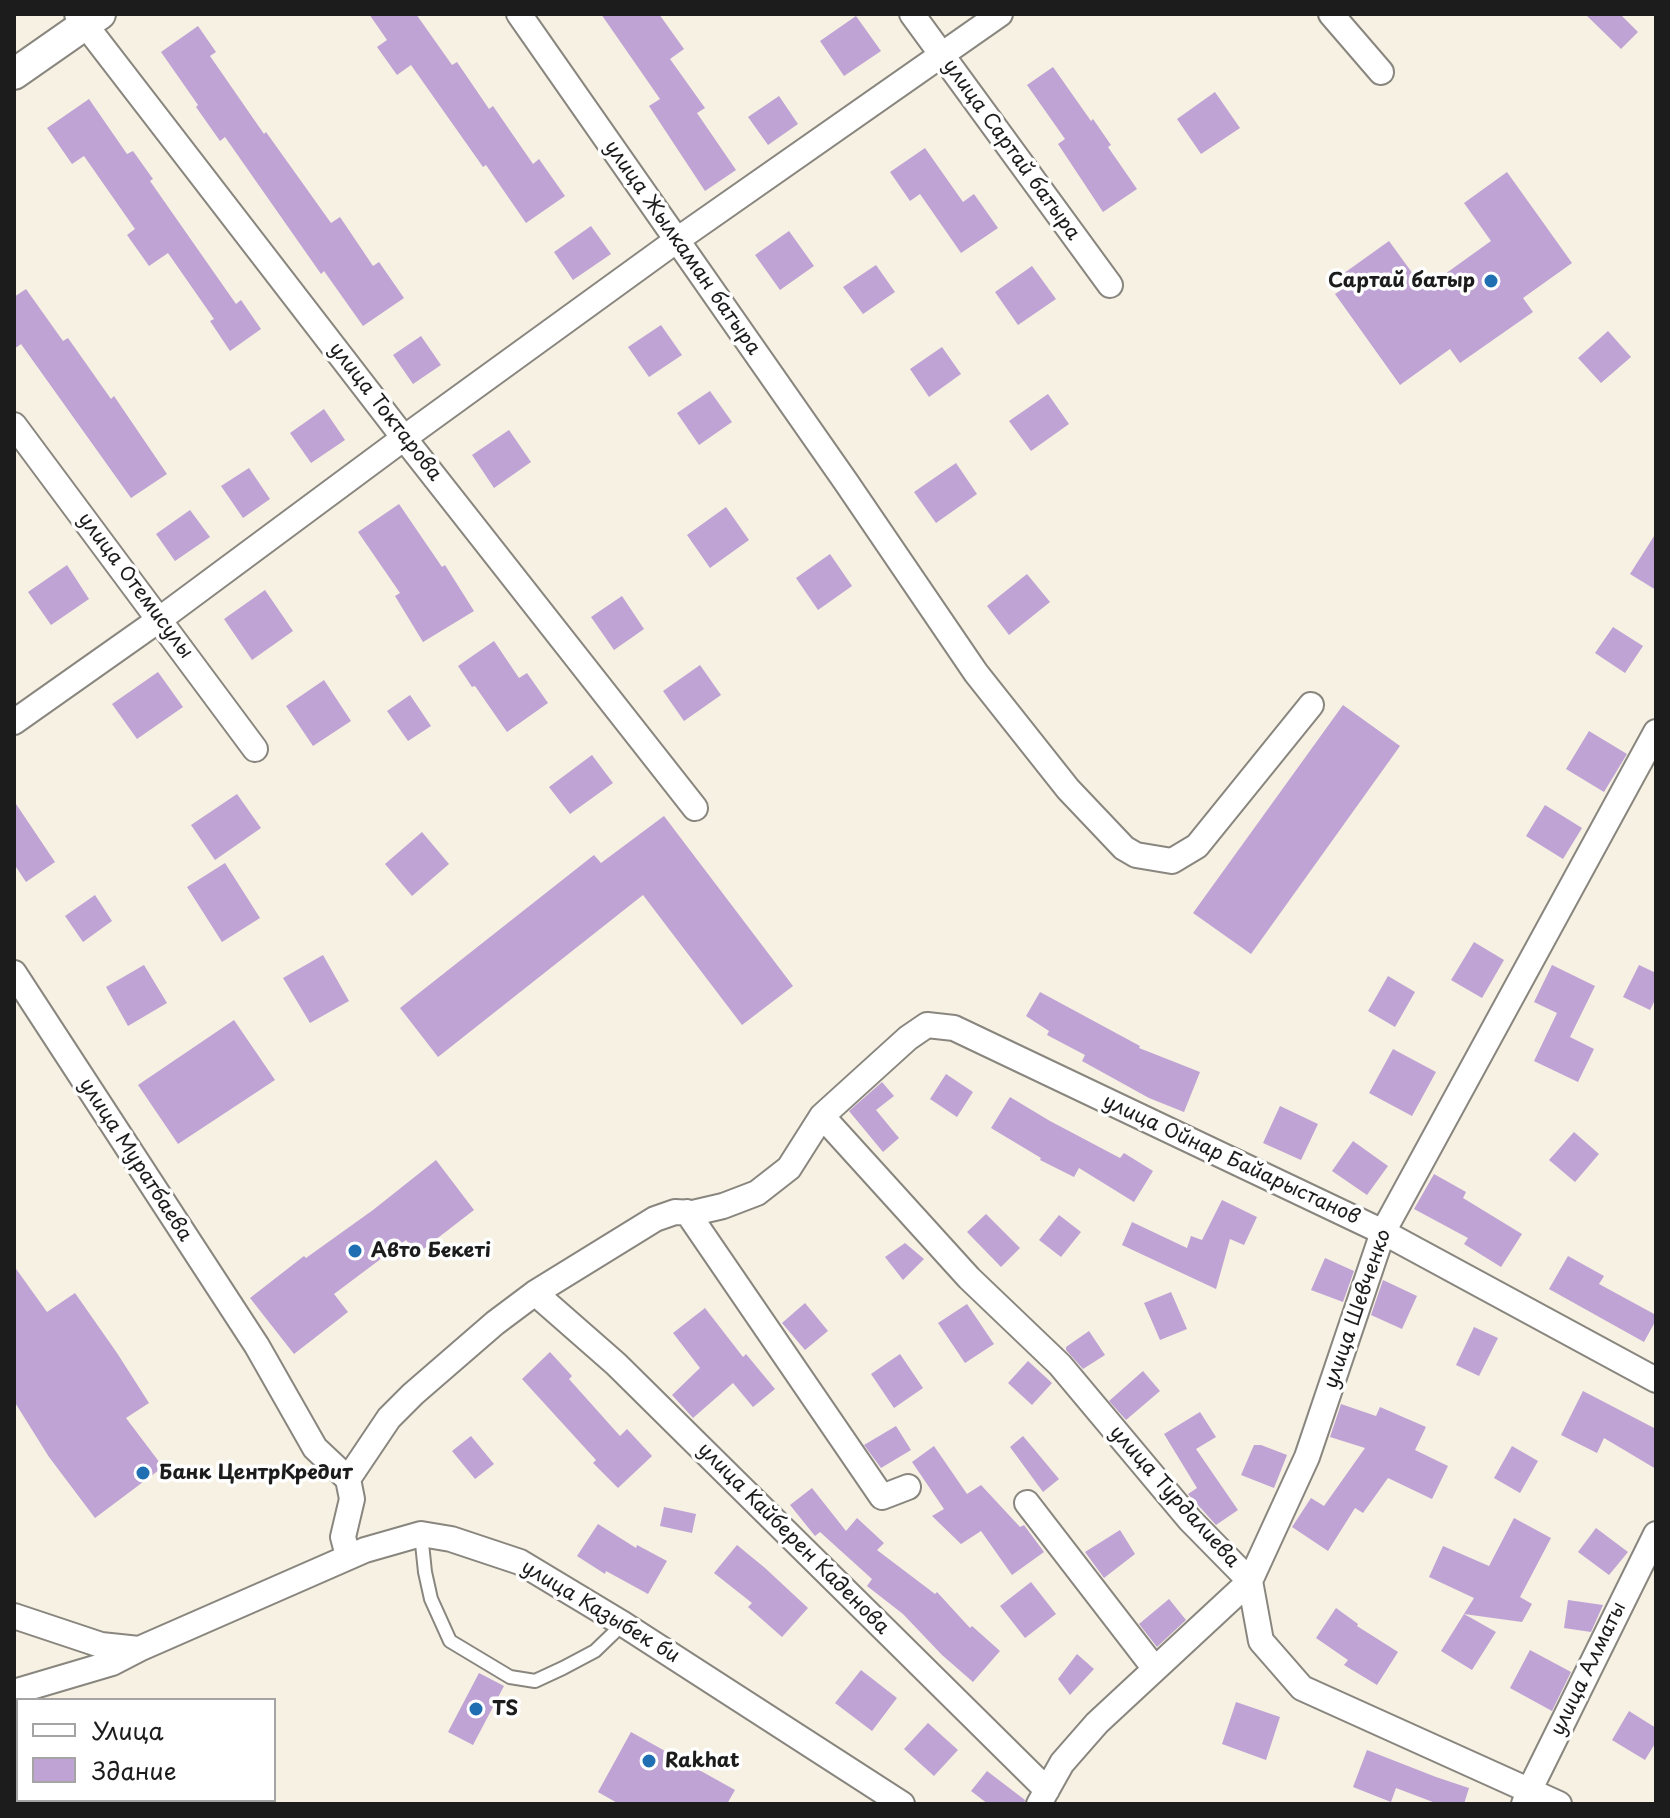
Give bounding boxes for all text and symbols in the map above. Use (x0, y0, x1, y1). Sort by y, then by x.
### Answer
street label: улица Сартай батыра (937, 55, 1085, 245)
street label: улица Жылкаман батыра (599, 136, 765, 360)
place label: Сартай батыр (1328, 269, 1475, 293)
marker: Сартай батыр (1482, 272, 1500, 290)
street label: улица Токтарова (323, 338, 447, 486)
street label: улица Отемисулы (72, 508, 198, 664)
street label: улица Муратбаева (73, 1074, 197, 1246)
street label: улица Ойнар Байарыстанов (1099, 1090, 1363, 1230)
street label: улица Шевченко (1319, 1226, 1397, 1392)
place label: Авто Бекетi (371, 1239, 491, 1263)
marker: Авто Бекетi (346, 1242, 364, 1260)
street label: улица Турдалиева (1104, 1421, 1244, 1573)
street label: улица Кайберен Каденова (692, 1438, 894, 1640)
place label: Банк ЦентрКредит (159, 1461, 352, 1485)
marker: Банк ЦентрКредит (134, 1464, 152, 1482)
street label: улица Казыбек би (517, 1555, 683, 1669)
street label: улица Алматы (1546, 1598, 1632, 1740)
place label: TS (492, 1697, 518, 1721)
legend (16, 1698, 276, 1802)
marker: TS (467, 1700, 485, 1718)
text: Улица (92, 1712, 164, 1748)
place label: Rakhat (665, 1749, 740, 1773)
text: Здание (92, 1752, 177, 1788)
marker: Rakhat (640, 1752, 658, 1770)

